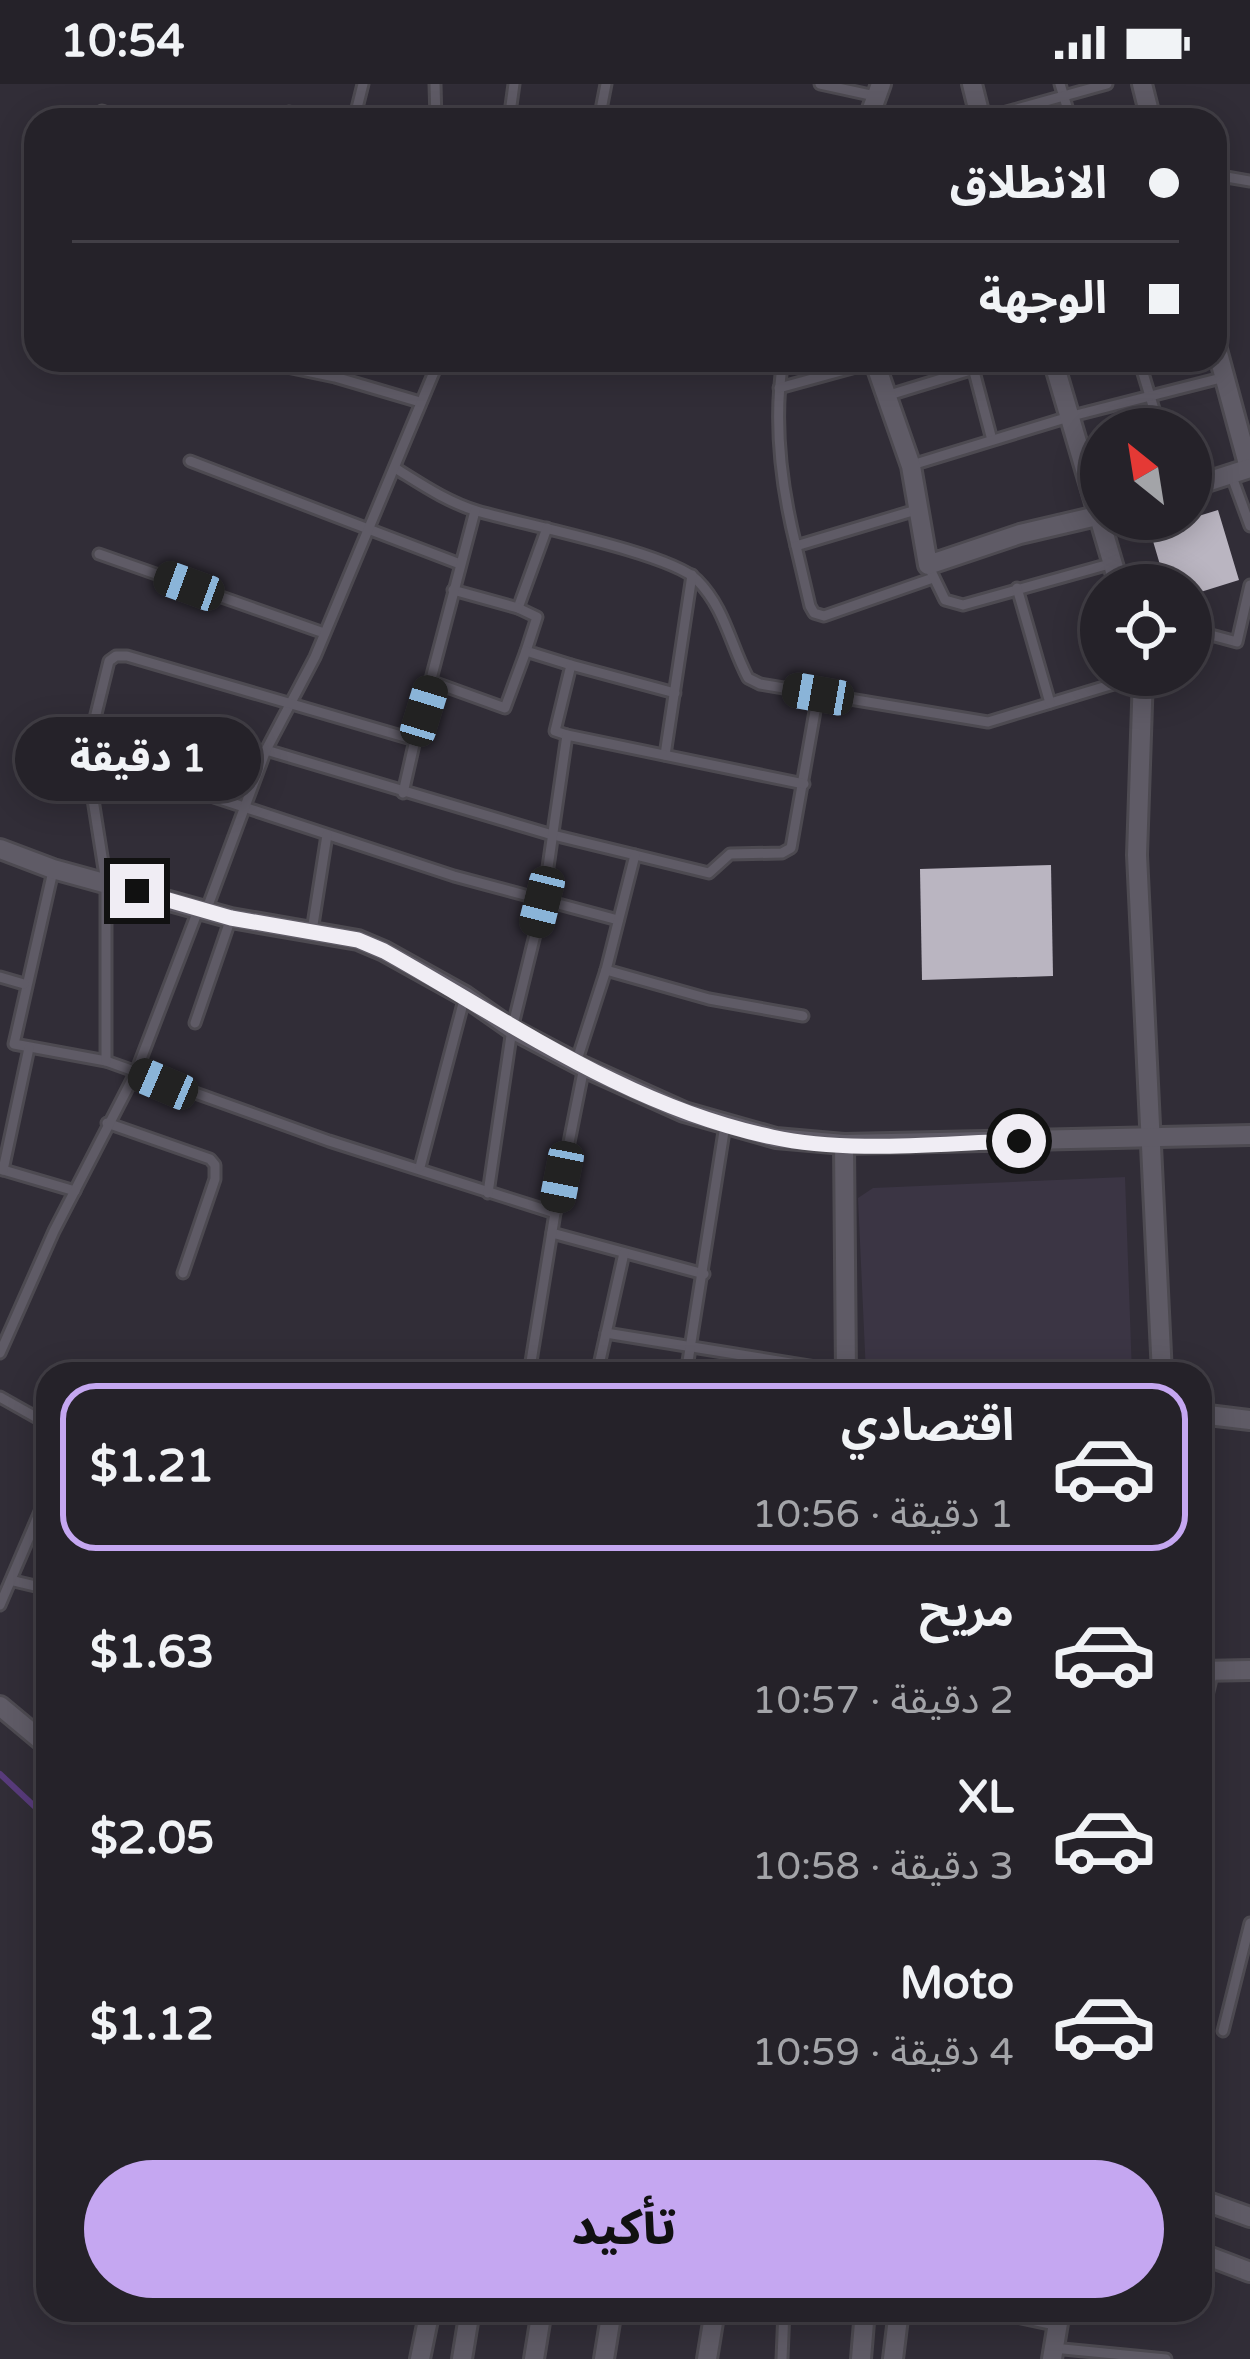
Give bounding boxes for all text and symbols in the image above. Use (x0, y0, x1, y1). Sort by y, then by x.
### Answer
text: 10:54 (60, 15, 185, 69)
text: الانطلاق (950, 157, 1107, 211)
text: الوجهة (979, 272, 1107, 326)
north arrow (1080, 408, 1212, 540)
map controls (1080, 408, 1212, 696)
car (149, 557, 229, 615)
button: locate (1080, 564, 1212, 696)
car (779, 670, 857, 718)
car (396, 671, 452, 751)
callout: 1 دقيقة (14, 717, 260, 801)
text: 1 دقيقة (70, 735, 206, 782)
car (516, 863, 568, 941)
route end (110, 864, 164, 918)
car (123, 1053, 203, 1115)
route start (992, 1114, 1046, 1168)
car (537, 1138, 587, 1216)
text: اقتصادي (841, 1399, 1014, 1453)
icon: car (1050, 1413, 1158, 1521)
text: $1.21 (90, 1440, 214, 1494)
text: 1 دقيقة · 10:56 (752, 1491, 1014, 1538)
text: مريح (919, 1585, 1014, 1639)
icon: car (1050, 1599, 1158, 1707)
text: $1.63 (90, 1626, 214, 1680)
text: 2 دقيقة · 10:57 (752, 1677, 1014, 1724)
text: XL (958, 1771, 1014, 1825)
icon: car (1050, 1785, 1158, 1893)
text: $2.05 (90, 1812, 214, 1866)
text: 3 دقيقة · 10:58 (752, 1843, 1014, 1890)
text: Moto (900, 1957, 1014, 2011)
icon: car (1050, 1971, 1158, 2079)
text: $1.12 (90, 1998, 214, 2052)
text: 4 دقيقة · 10:59 (752, 2029, 1014, 2076)
button: تأكيد (84, 2160, 1164, 2298)

